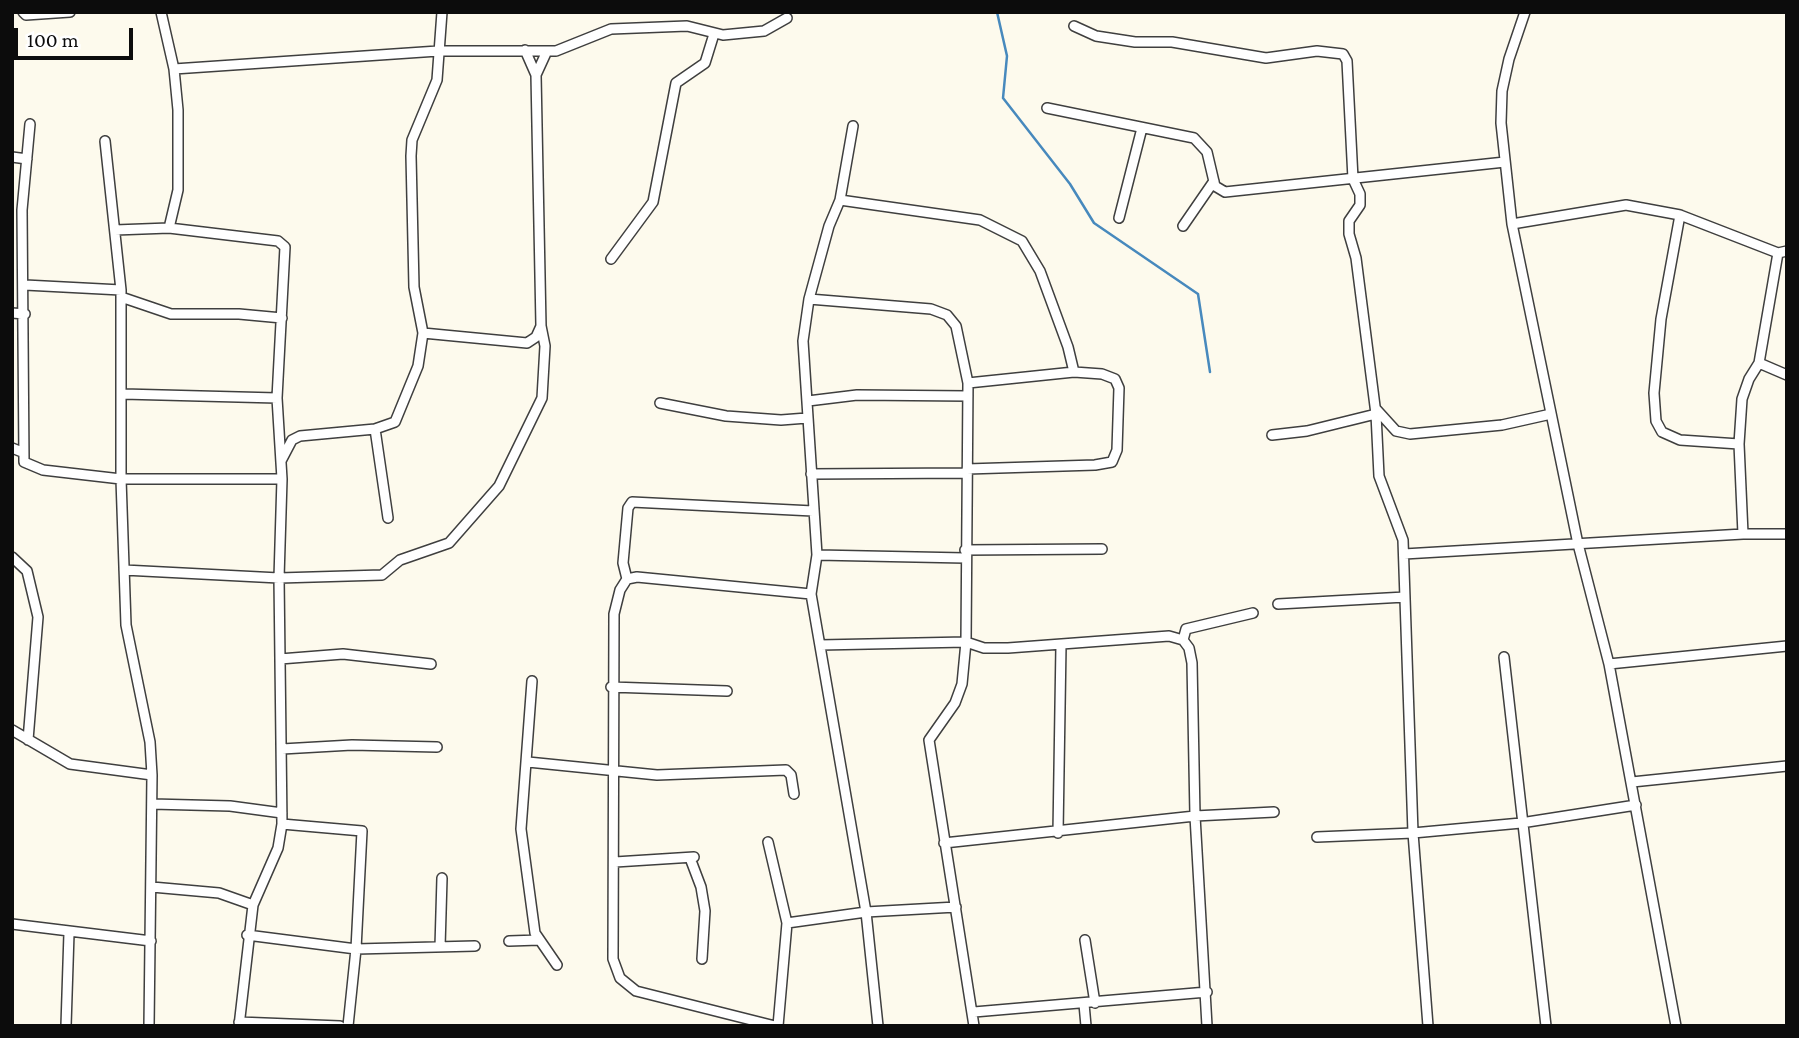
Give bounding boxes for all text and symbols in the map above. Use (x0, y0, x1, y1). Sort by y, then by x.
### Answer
scale bar (18, 14, 136, 58)
text: 100 m (27, 28, 79, 52)

